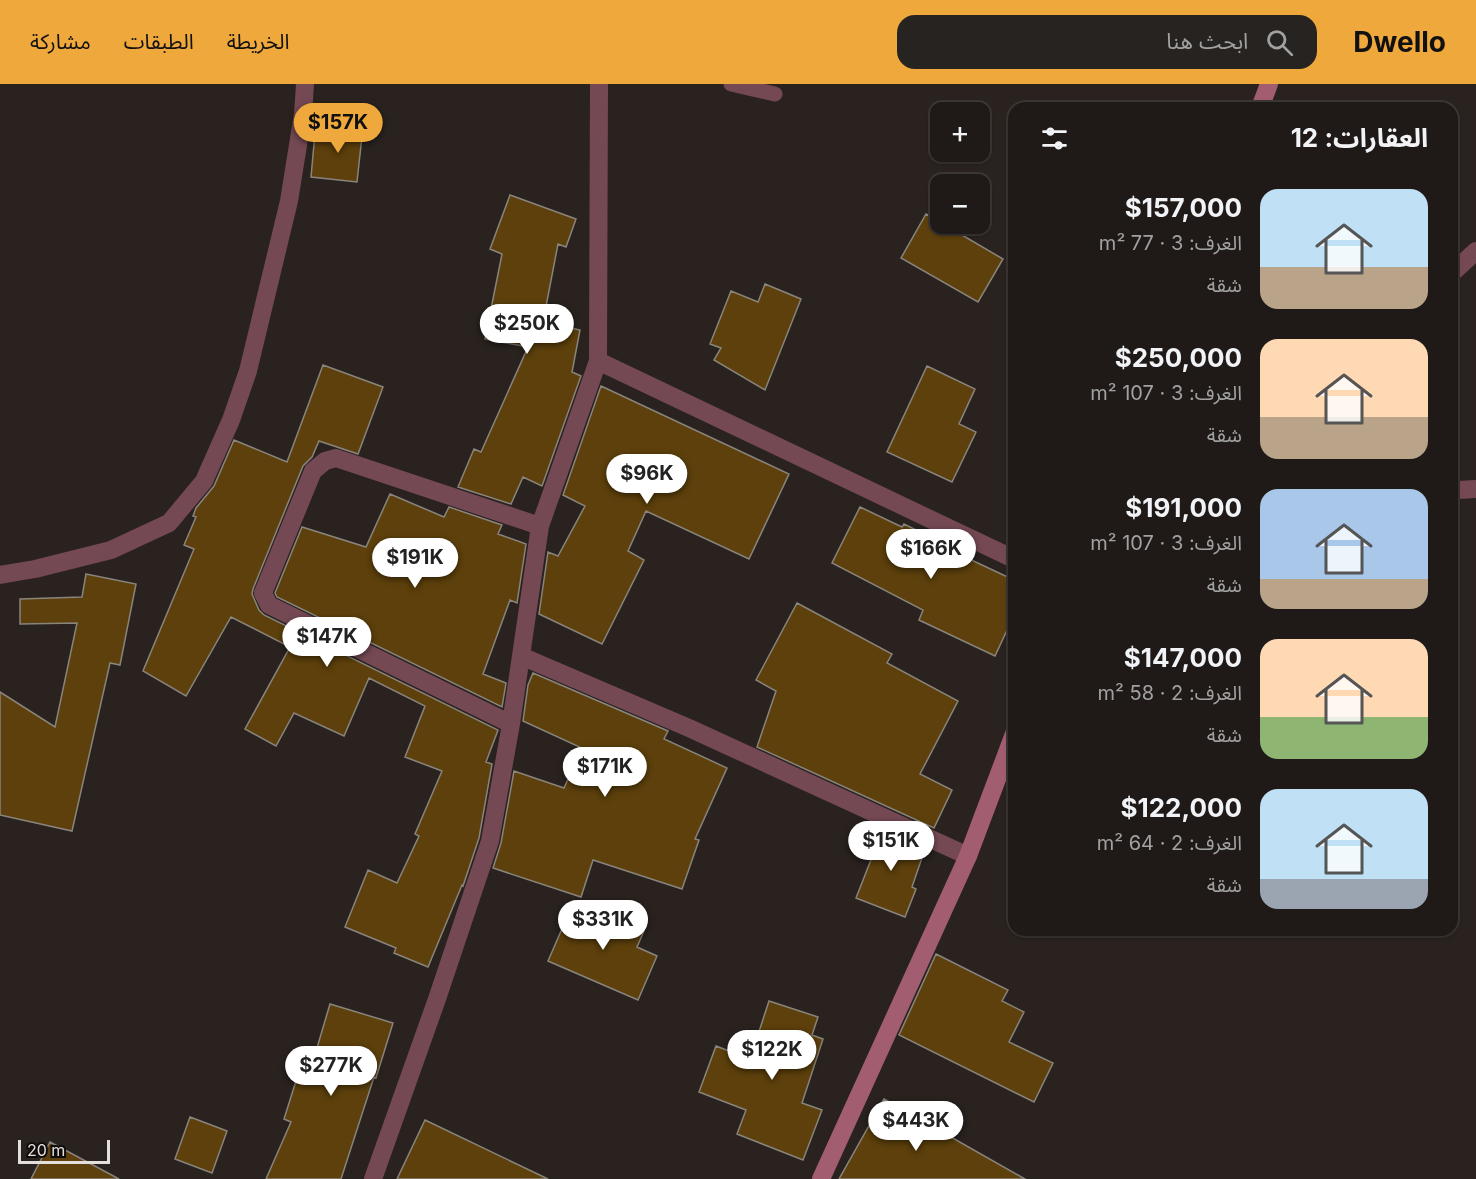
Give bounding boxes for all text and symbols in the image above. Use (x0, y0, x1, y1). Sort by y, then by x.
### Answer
search box (897, 15, 1317, 69)
text: Dwello (1353, 25, 1446, 59)
icon: search (1263, 26, 1296, 59)
text: ابحث هنا (1166, 28, 1248, 54)
text: مشاركة (30, 29, 91, 54)
text: الطبقات (124, 29, 194, 54)
text: الخريطة (227, 29, 290, 54)
map controls (930, 102, 990, 234)
button: + (930, 102, 990, 162)
pin: $157K (296, 103, 380, 154)
text: $157K (308, 110, 368, 134)
icon: filters (1038, 122, 1071, 155)
text: العقارات: 12 (1291, 122, 1428, 153)
button: − (930, 174, 990, 234)
text: $157,000 (1125, 192, 1242, 223)
icon: home (1308, 213, 1380, 285)
text: الغرف: 3 · 77 m² (1099, 231, 1242, 255)
text: شقة (1207, 273, 1242, 297)
pin: $250K (485, 304, 569, 355)
text: $250K (494, 311, 560, 335)
text: $250,000 (1115, 342, 1242, 373)
icon: home (1308, 363, 1380, 435)
text: الغرف: 3 · 107 m² (1090, 381, 1242, 405)
text: شقة (1207, 423, 1242, 447)
pin: $96K (611, 454, 683, 505)
text: $96K (620, 461, 674, 485)
text: $191,000 (1125, 492, 1242, 523)
icon: home (1308, 513, 1380, 585)
pin: $166K (889, 529, 973, 580)
text: الغرف: 3 · 107 m² (1090, 531, 1242, 555)
text: $166K (900, 536, 962, 560)
pin: $191K (373, 538, 457, 589)
text: $191K (386, 545, 444, 569)
text: شقة (1207, 573, 1242, 597)
pin: $147K (285, 617, 369, 668)
text: $147K (296, 624, 358, 648)
text: $147,000 (1124, 642, 1242, 673)
icon: home (1308, 663, 1380, 735)
text: الغرف: 2 · 58 m² (1098, 681, 1242, 705)
text: شقة (1207, 723, 1242, 747)
pin: $171K (563, 747, 647, 798)
text: $171K (577, 754, 633, 778)
text: $122,000 (1120, 792, 1242, 823)
icon: home (1308, 813, 1380, 885)
pin: $151K (849, 821, 933, 872)
text: $151K (862, 828, 920, 852)
text: الغرف: 2 · 64 m² (1097, 831, 1242, 855)
text: شقة (1207, 873, 1242, 897)
pin: $331K (561, 900, 645, 951)
text: $331K (572, 907, 634, 931)
pin: $122K (730, 1030, 814, 1081)
text: $122K (741, 1037, 803, 1061)
pin: $277K (289, 1046, 373, 1097)
text: $277K (299, 1053, 363, 1077)
pin: $443K (874, 1101, 958, 1152)
text: $443K (882, 1108, 950, 1132)
scale bar (18, 1137, 110, 1164)
text: 20 m (27, 1140, 65, 1160)

